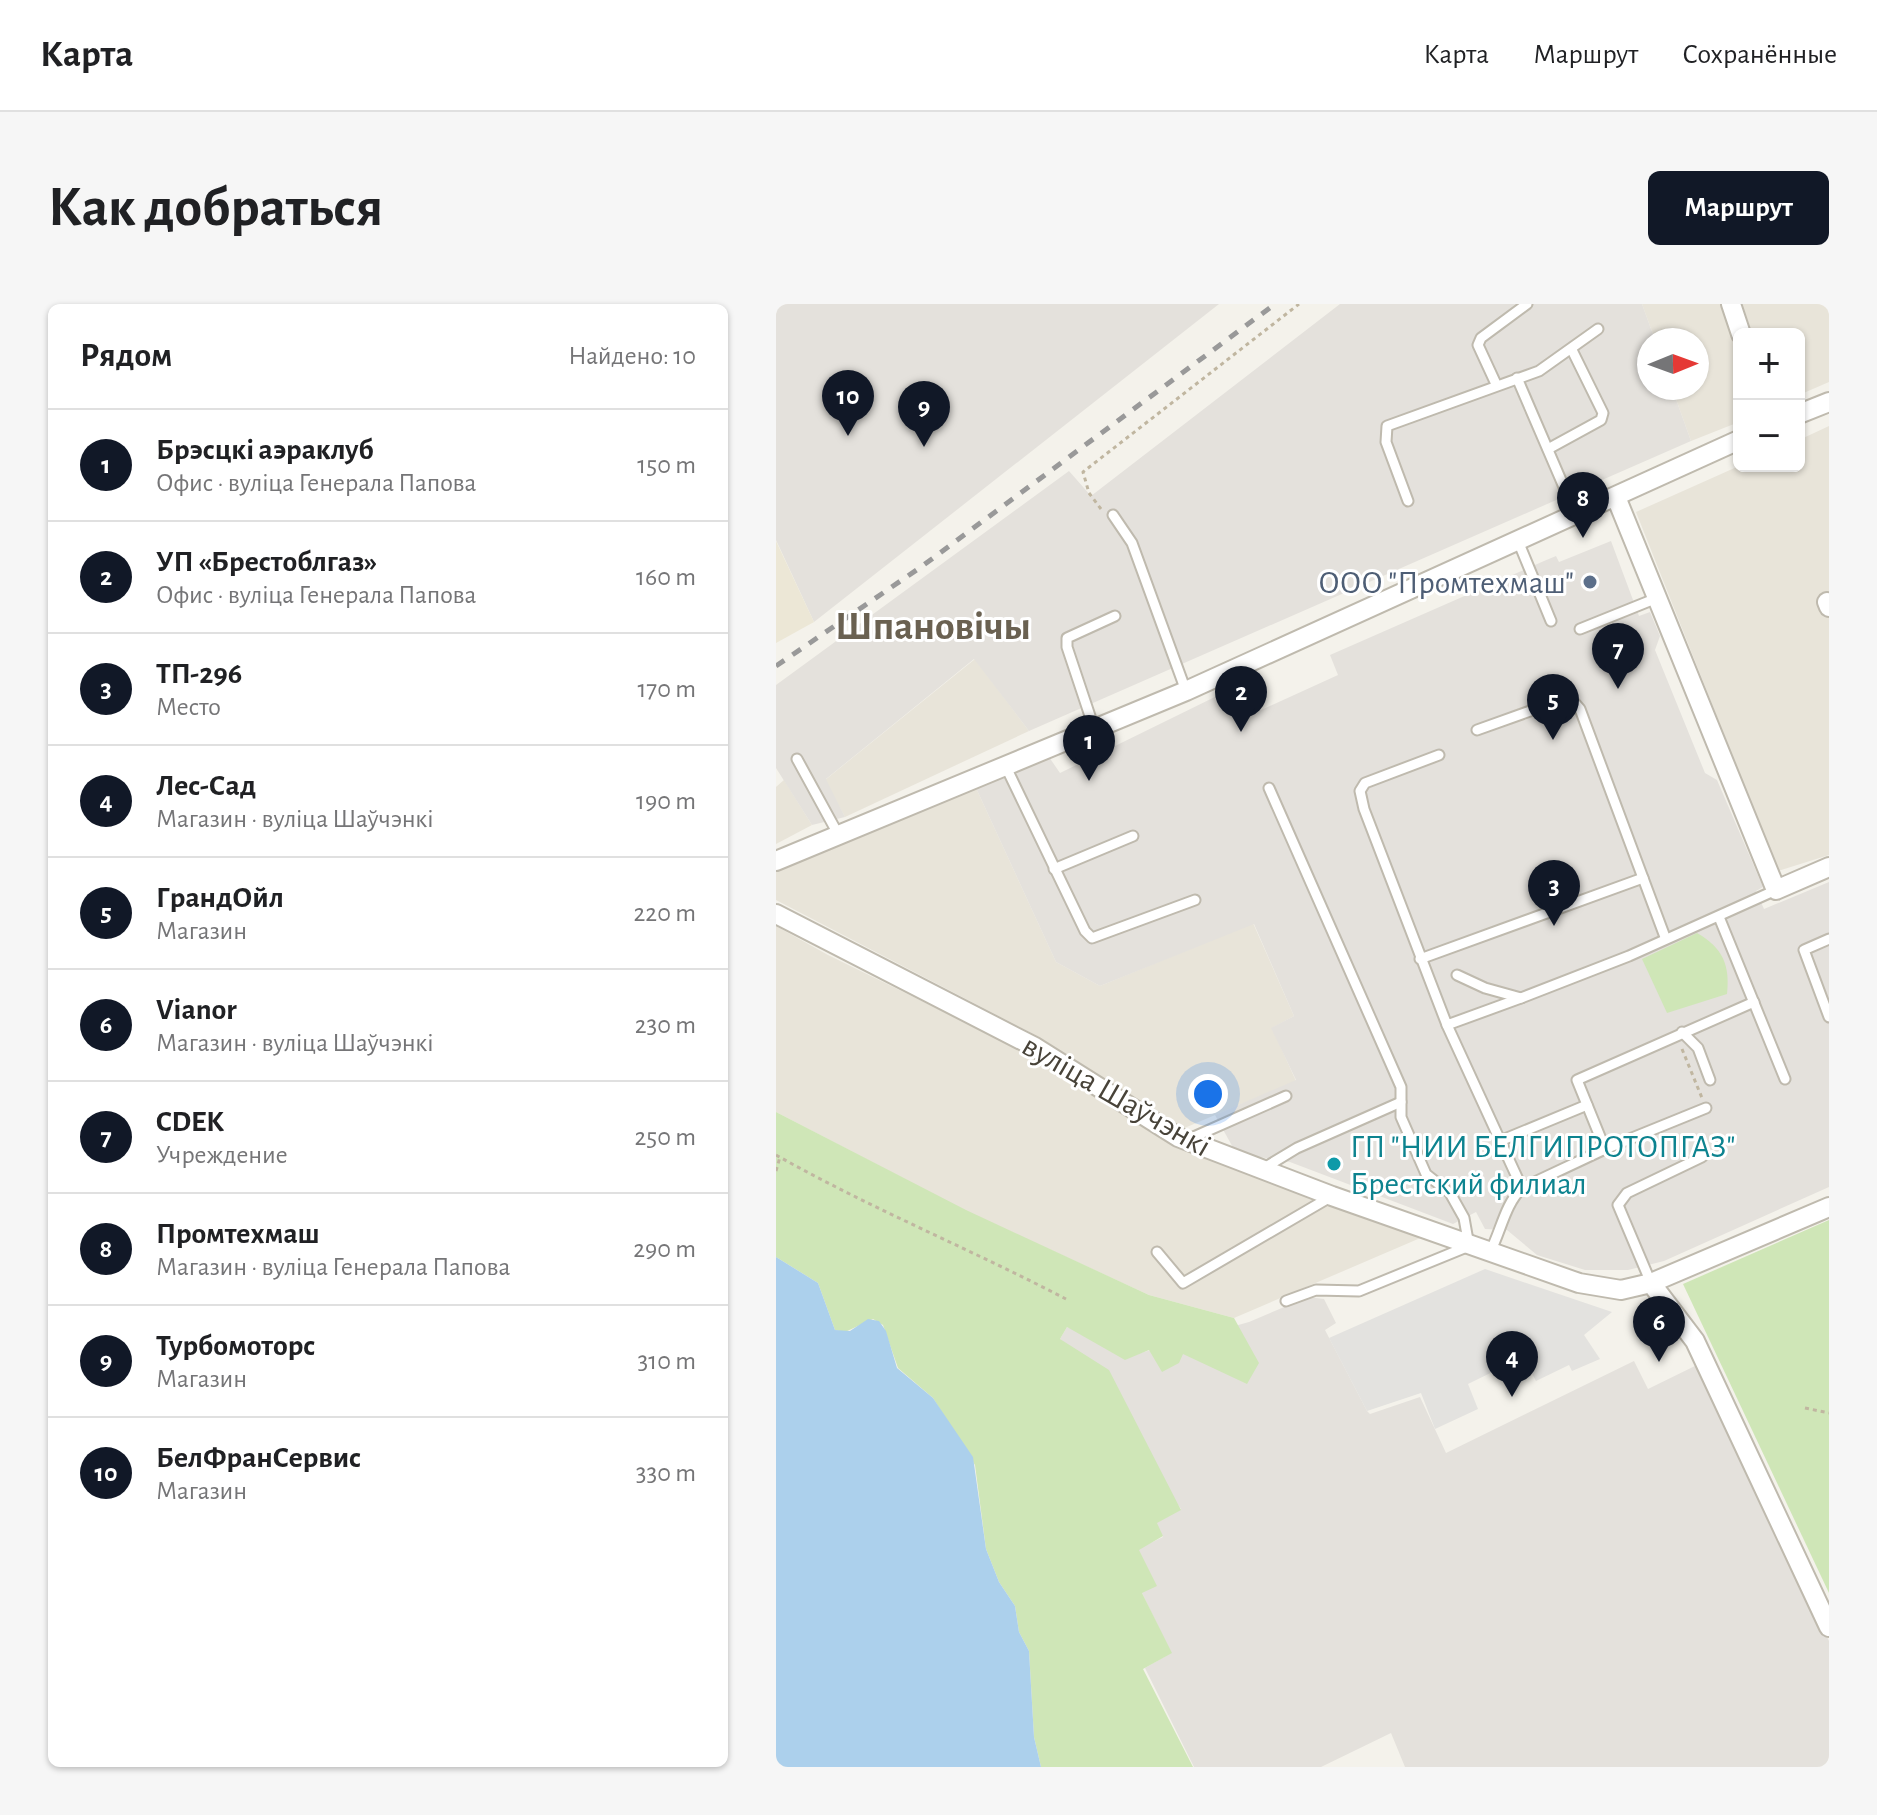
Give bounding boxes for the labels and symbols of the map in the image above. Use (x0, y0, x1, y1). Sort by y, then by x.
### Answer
north arrow (1637, 328, 1709, 400)
pin: 10 (822, 370, 874, 436)
pin: 9 (898, 381, 950, 447)
pin: 8 (1557, 472, 1609, 538)
place label: ООО "Промтехмаш" (1318, 567, 1574, 599)
marker: ООО "Промтехмаш" (1581, 573, 1599, 591)
district label: Шпановічы (835, 607, 1031, 647)
pin: 7 (1592, 623, 1644, 689)
pin: 2 (1215, 666, 1267, 732)
pin: 5 (1527, 674, 1579, 740)
pin: 1 (1063, 715, 1115, 781)
pin: 3 (1528, 860, 1580, 926)
street label: вуліца Шаўчэнкі (1017, 1029, 1216, 1163)
your location (1188, 1074, 1228, 1114)
place label: ГП "НИИ БЕЛГИПРОТОПГАЗ" Брестский филиал (1350, 1131, 1736, 1200)
marker: ГП "НИИ БЕЛГИПРОТОПГАЗ" Брестский филиал (1325, 1155, 1343, 1173)
pin: 6 (1633, 1296, 1685, 1362)
pin: 4 (1486, 1331, 1538, 1397)

